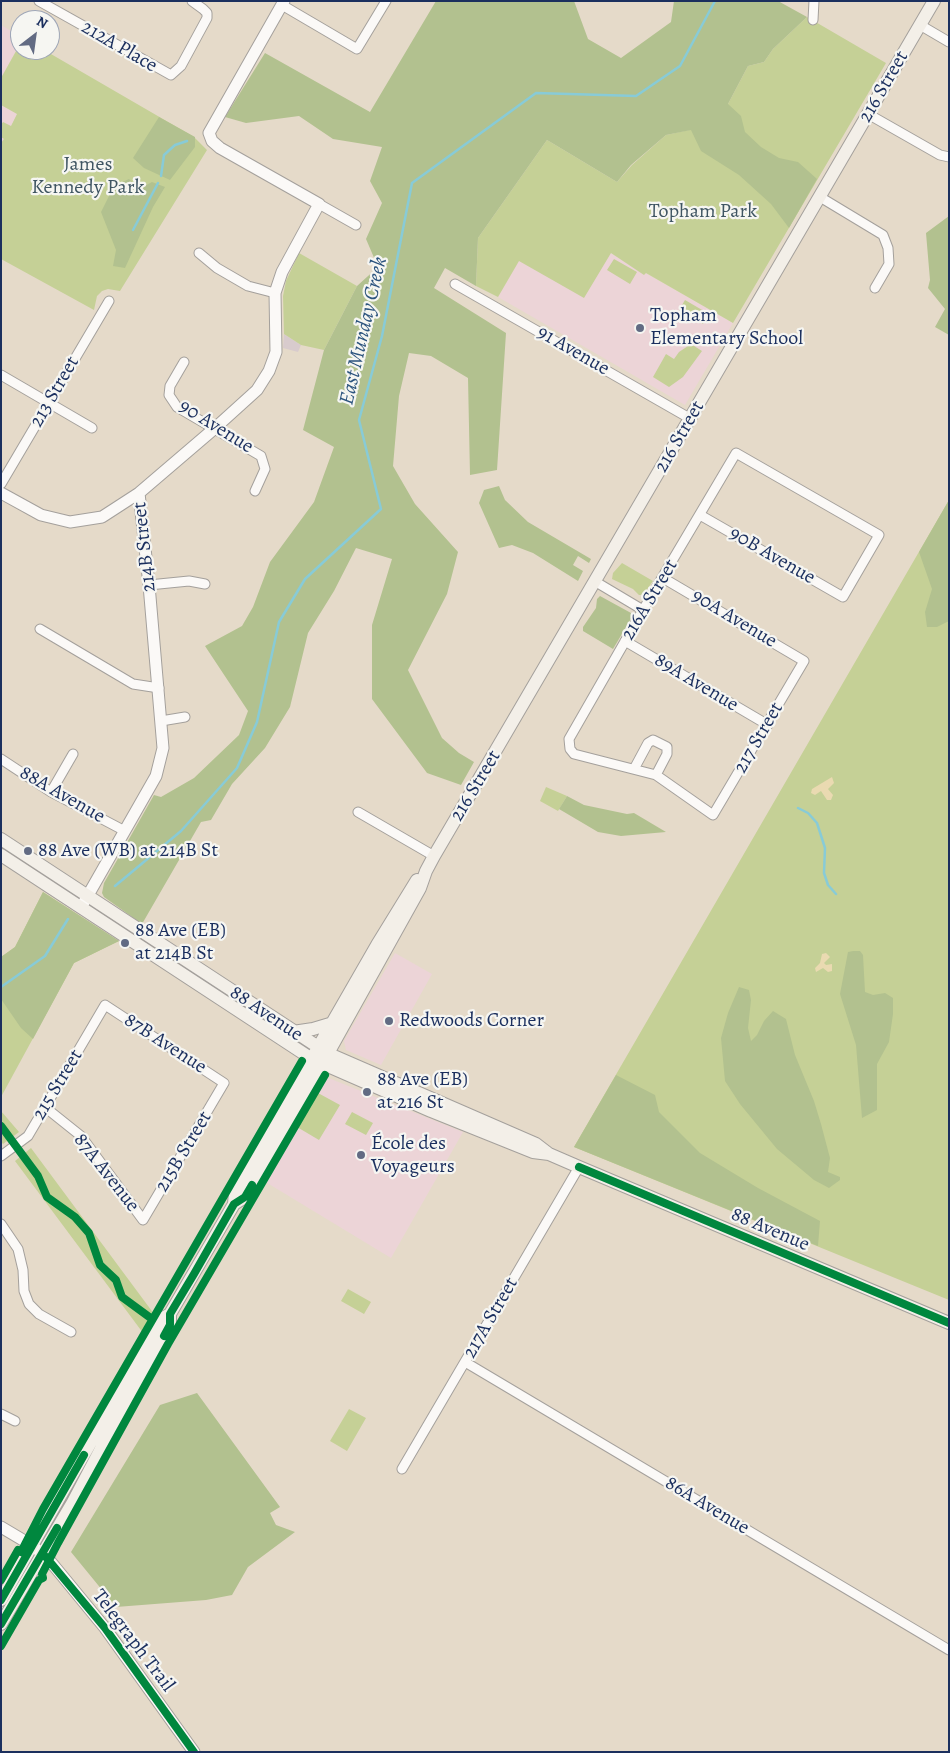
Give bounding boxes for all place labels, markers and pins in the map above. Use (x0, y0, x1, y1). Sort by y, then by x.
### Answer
place label: Topham Elementary School (650, 304, 803, 351)
marker: Topham Elementary School (634, 322, 646, 334)
place label: 88 Ave (WB) at 214B St (38, 839, 218, 863)
marker: 88 Ave (WB) at 214B St (22, 845, 34, 857)
place label: 88 Ave (EB) at 214B St (135, 919, 226, 966)
marker: 88 Ave (EB) at 214B St (119, 937, 131, 949)
place label: Redwoods Corner (399, 1009, 544, 1033)
marker: Redwoods Corner (383, 1015, 395, 1027)
place label: 88 Ave (EB) at 216 St (377, 1068, 468, 1115)
marker: 88 Ave (EB) at 216 St (361, 1086, 373, 1098)
place label: École des Voyageurs (371, 1132, 455, 1179)
marker: École des Voyageurs (355, 1149, 367, 1161)

